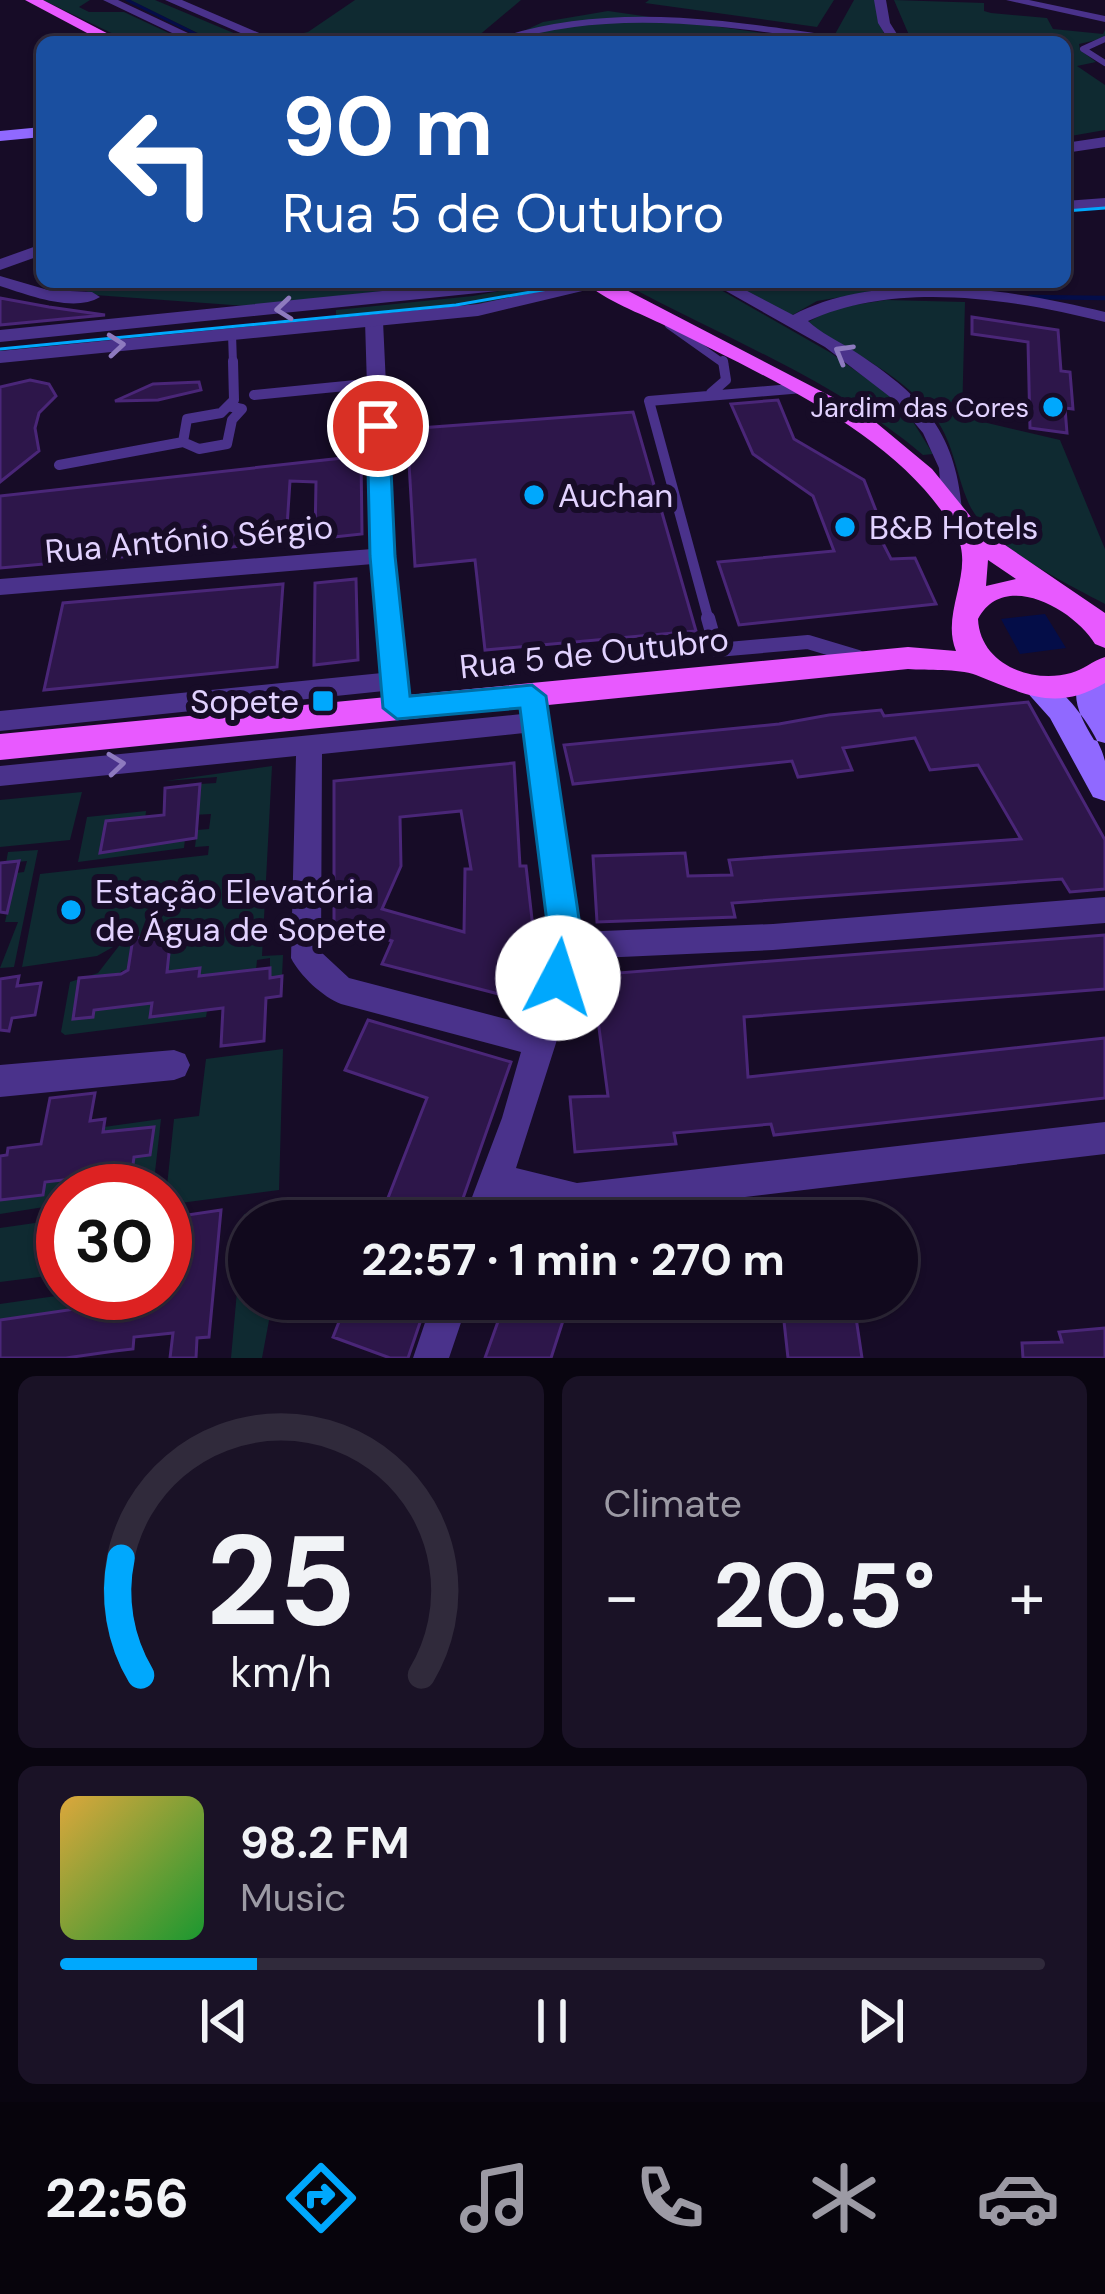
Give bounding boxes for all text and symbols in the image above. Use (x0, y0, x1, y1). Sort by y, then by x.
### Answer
text: 90 m (282, 72, 493, 181)
icon: left (84, 84, 240, 240)
text: Rua 5 de Outubro (282, 178, 725, 249)
one-way arrow (274, 296, 293, 321)
one-way arrow (107, 333, 126, 358)
one-way arrow (834, 345, 856, 367)
pin (327, 375, 429, 477)
place label: Jardim das Cores (811, 390, 1029, 425)
icon: arrive (345, 393, 411, 459)
marker: Jardim das Cores (1040, 394, 1066, 420)
place label: Auchan (558, 474, 673, 517)
marker: Auchan (521, 482, 547, 508)
street label: Rua António Sérgio (43, 505, 335, 573)
place label: B&B Hotels (869, 506, 1038, 549)
marker: B&B Hotels (832, 514, 858, 540)
street label: Rua 5 de Outubro (457, 617, 731, 689)
place label: Sopete (190, 680, 299, 723)
marker: Sopete (310, 688, 336, 714)
one-way arrow (106, 752, 126, 778)
place label: Estação Elevatória de Água de Sopete (95, 870, 386, 951)
marker: Estação Elevatória de Água de Sopete (58, 897, 84, 923)
position arrow (495, 915, 621, 1041)
speed limit sign: 30 (36, 1164, 192, 1320)
text: 22:57 · 1 min · 270 m (361, 1230, 785, 1289)
text: Climate (604, 1478, 742, 1529)
text: 25 (206, 1500, 356, 1663)
text: 20.5° (713, 1538, 936, 1655)
text: − (604, 1554, 640, 1639)
text: + (1009, 1554, 1045, 1639)
text: km/h (230, 1644, 331, 1700)
text: 98.2 FM (240, 1813, 410, 1872)
text: Music (240, 1872, 346, 1923)
icon: previous (191, 1988, 257, 2054)
icon: pause (519, 1988, 585, 2054)
icon: next (848, 1988, 914, 2054)
icon: directions (279, 2156, 363, 2240)
icon: music (453, 2156, 537, 2240)
icon: phone (628, 2156, 712, 2240)
icon: climate (802, 2156, 886, 2240)
icon: car (976, 2156, 1060, 2240)
text: 22:56 (45, 2163, 189, 2234)

